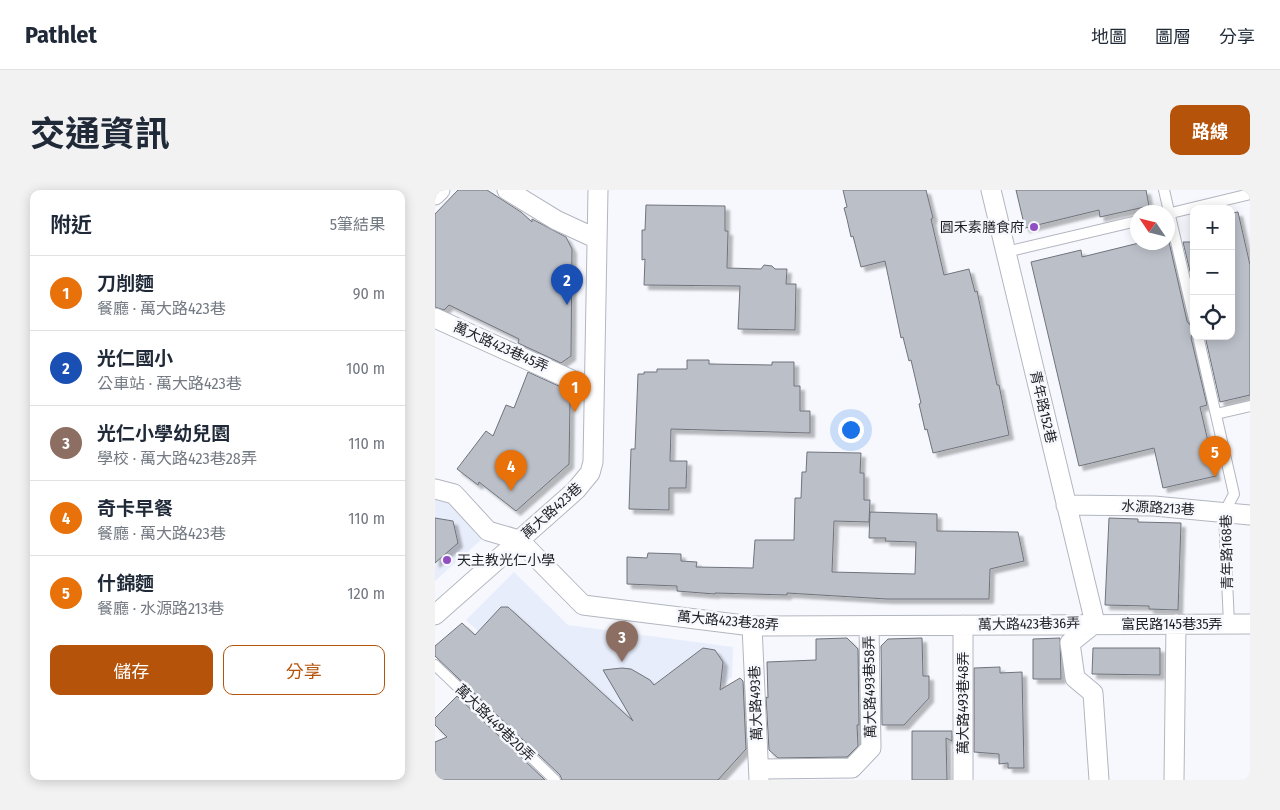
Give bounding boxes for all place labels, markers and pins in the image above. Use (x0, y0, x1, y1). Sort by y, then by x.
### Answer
place label: 圓禾素膳食府 (940, 219, 1024, 236)
marker: 圓禾素膳食府 (1028, 221, 1040, 233)
pin: 2 (551, 264, 583, 305)
pin: 1 (559, 371, 591, 412)
pin: 5 (1199, 436, 1231, 477)
pin: 4 (495, 450, 527, 491)
place label: 天主教光仁小學 (457, 552, 555, 569)
marker: 天主教光仁小學 (441, 554, 453, 566)
pin: 3 (606, 621, 638, 662)

